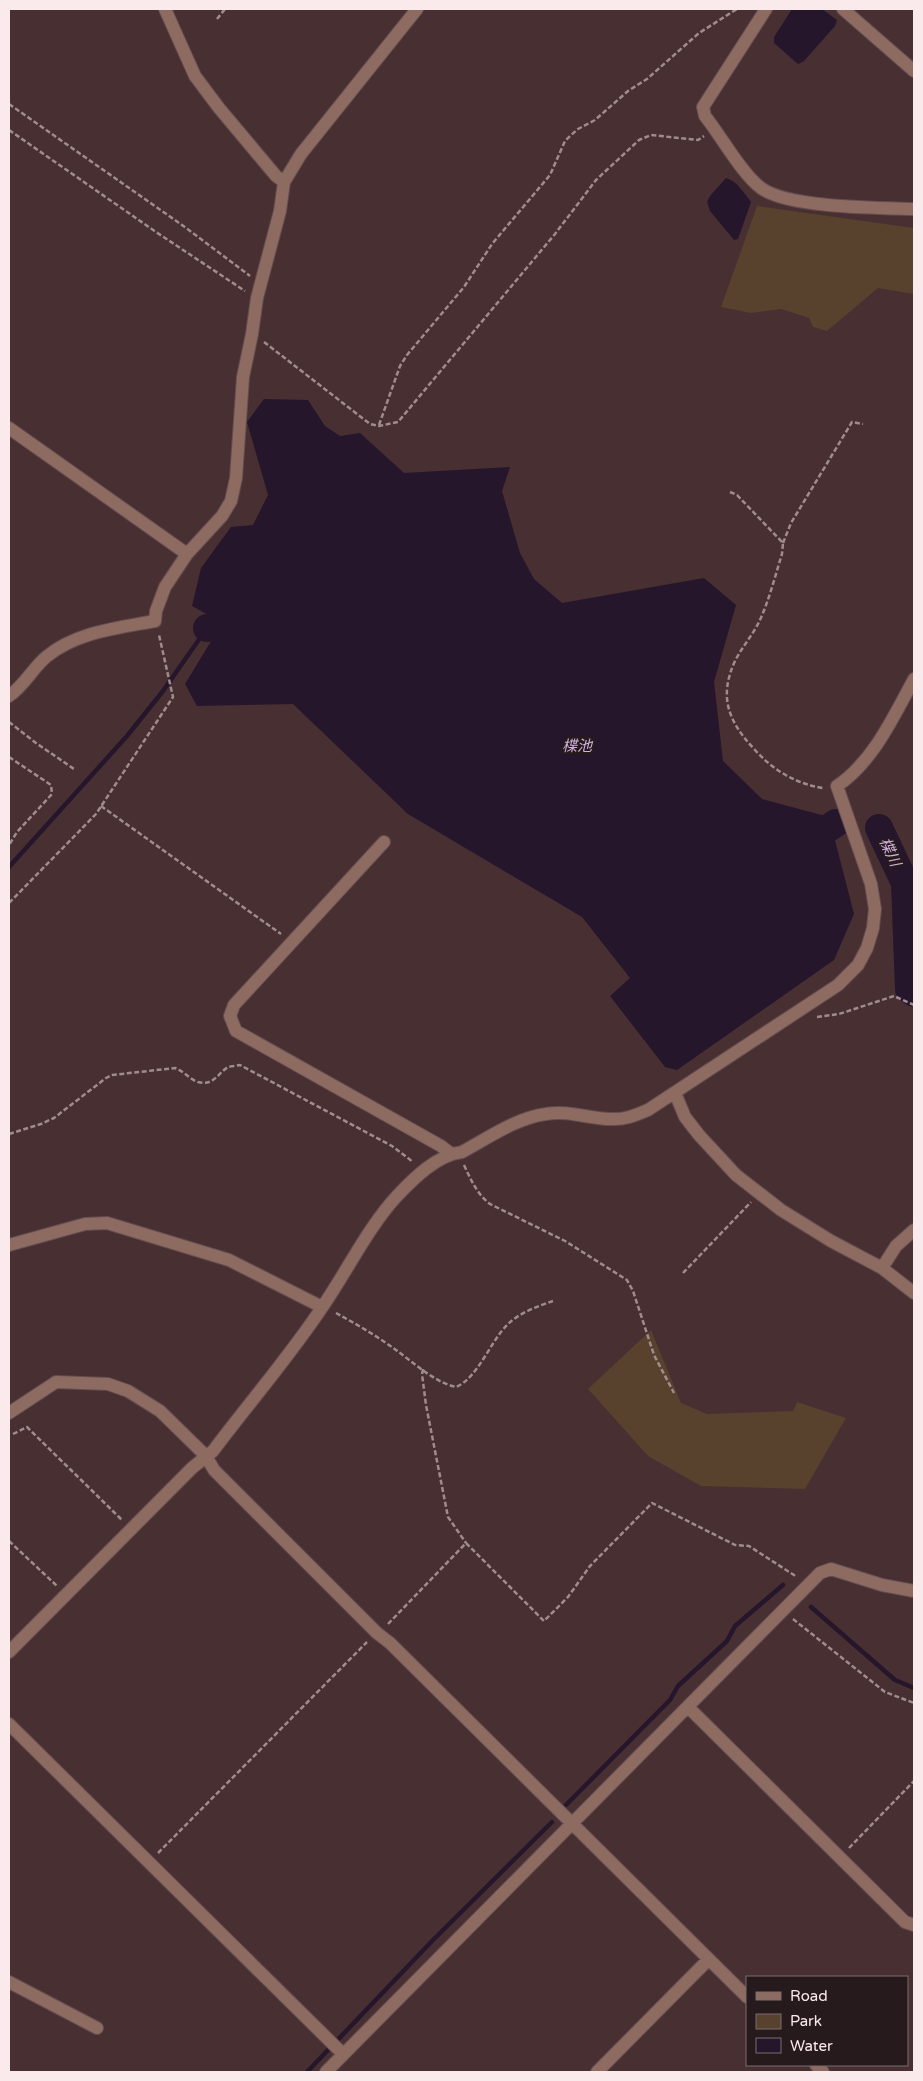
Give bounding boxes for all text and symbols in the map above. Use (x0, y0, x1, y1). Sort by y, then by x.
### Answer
water label: 楪池 (562, 737, 594, 755)
water label: 楪川 (876, 835, 905, 871)
legend (746, 1976, 908, 2066)
text: Road (790, 1987, 828, 2005)
text: Park (790, 2012, 822, 2030)
text: Water (790, 2037, 833, 2055)

